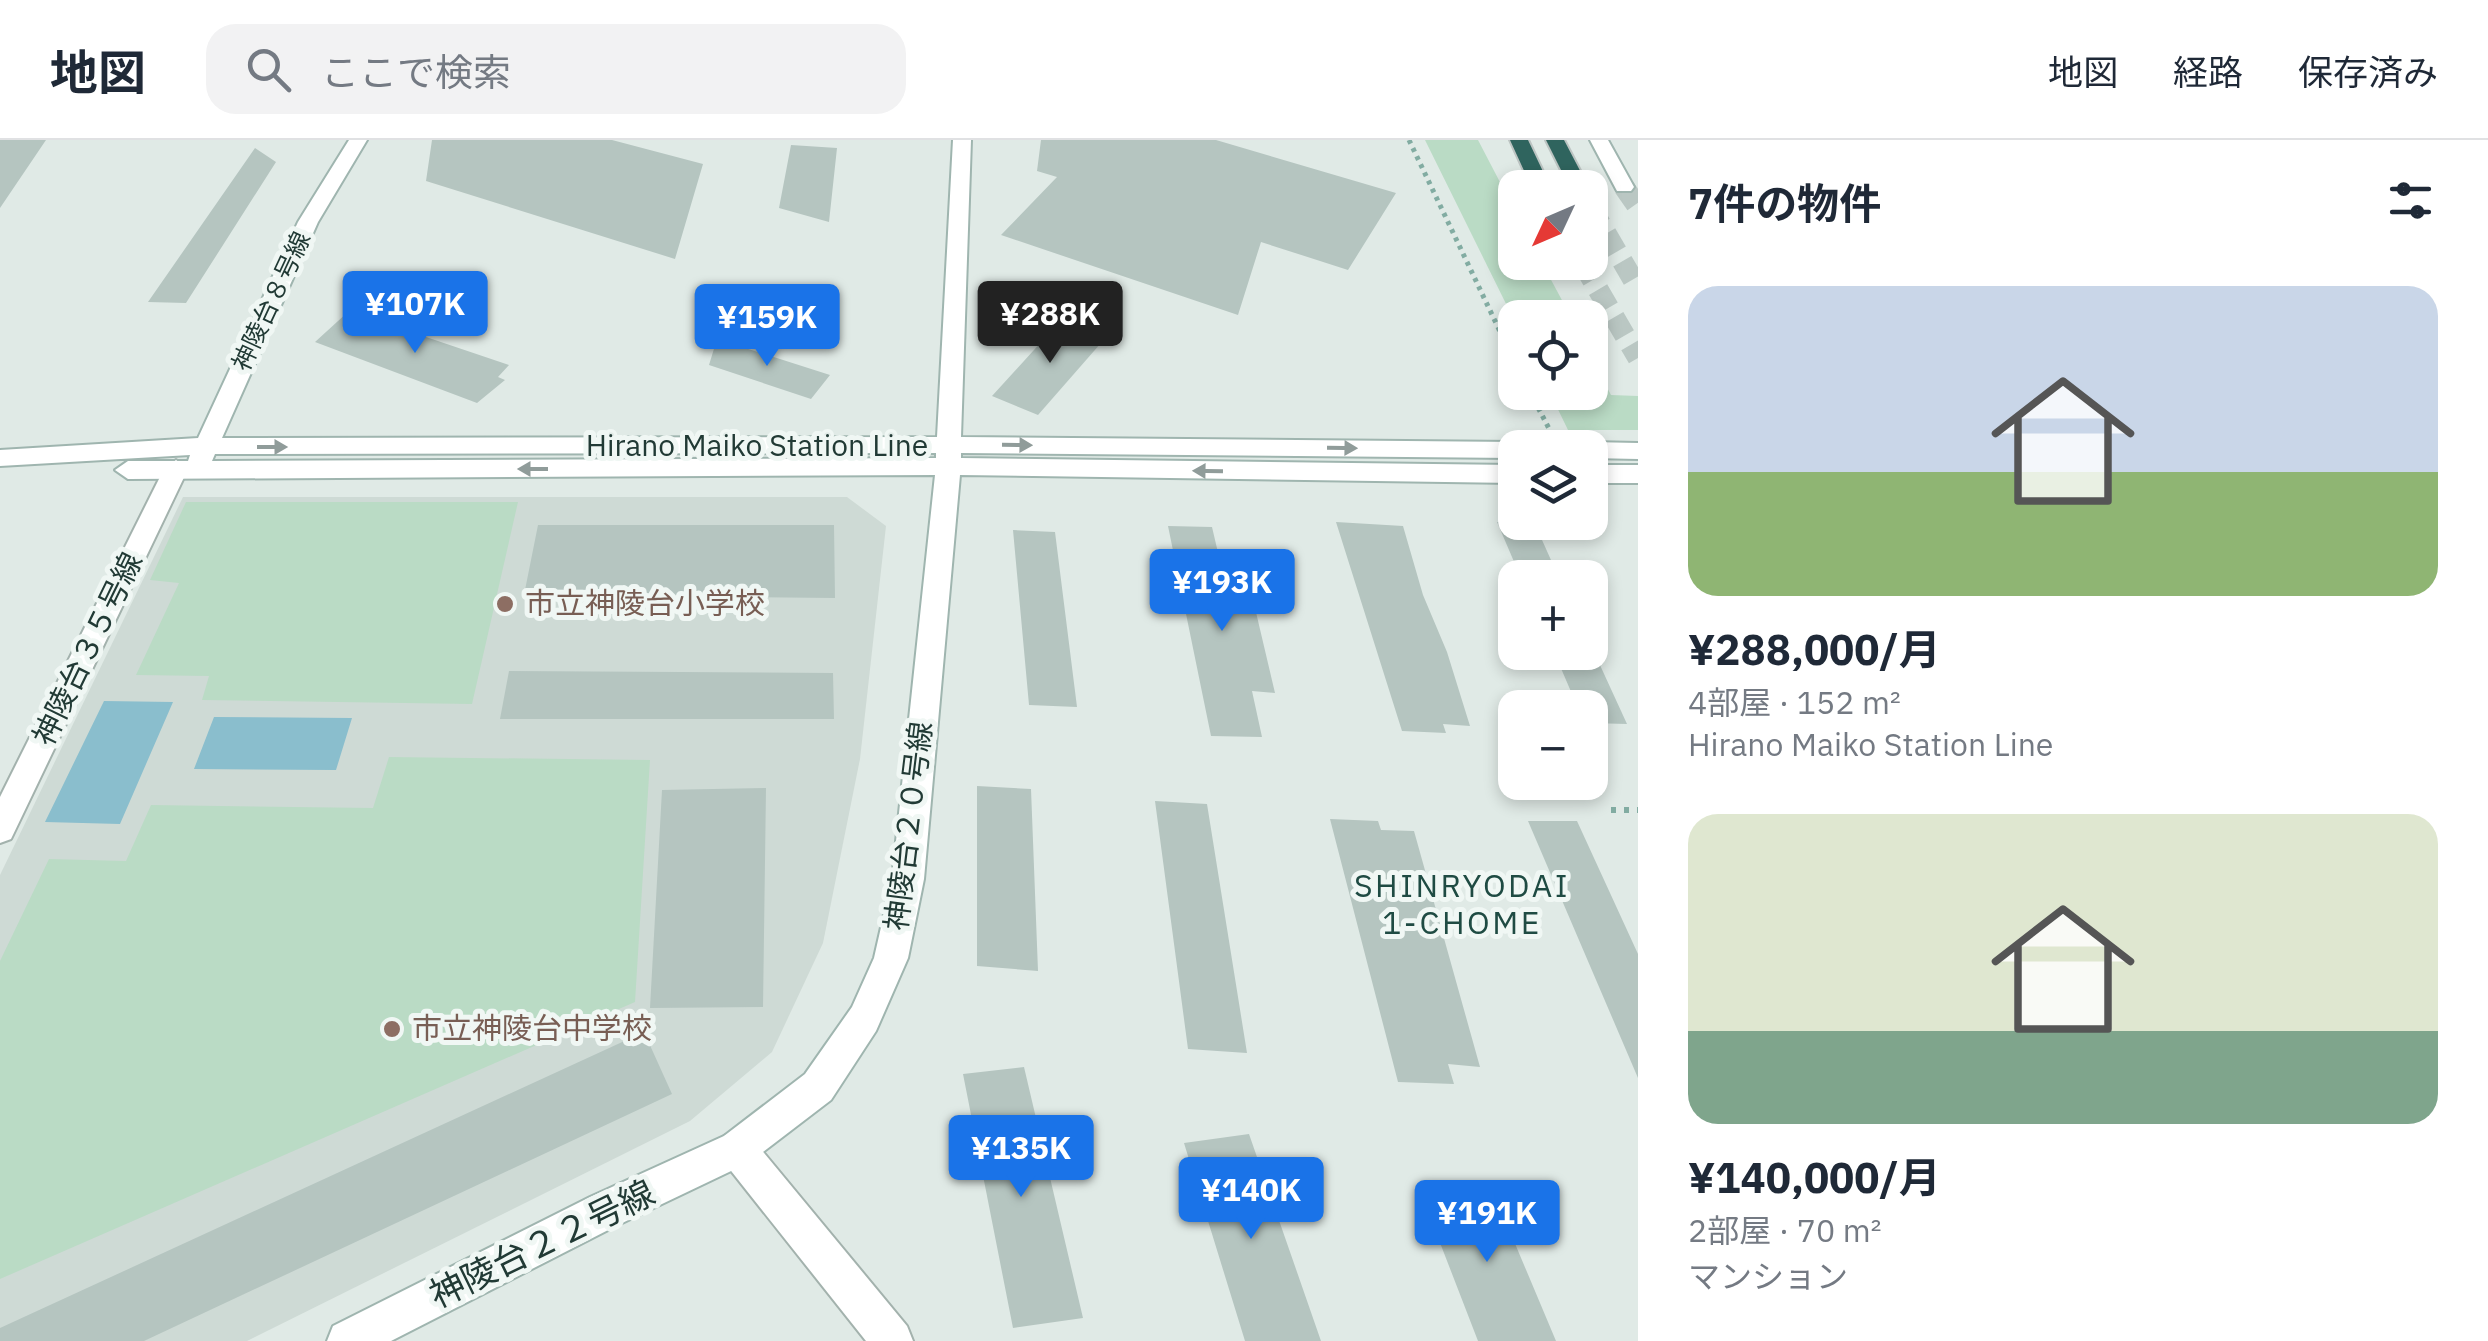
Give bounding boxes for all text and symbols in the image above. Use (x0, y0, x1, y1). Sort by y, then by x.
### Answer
search box (206, 24, 906, 114)
text: 地図 (50, 41, 146, 103)
icon: search (241, 42, 296, 97)
text: ここで検索 (321, 47, 511, 96)
text: 地図 (2048, 49, 2118, 95)
text: 経路 (2173, 49, 2243, 95)
text: 保存済み (2298, 49, 2438, 95)
north arrow (1498, 170, 1608, 280)
map controls (1498, 170, 1608, 800)
icon: filters (2383, 173, 2438, 228)
text: 7件の物件 (1688, 176, 1881, 231)
street label: 神陵台８号線 (224, 226, 317, 376)
pin: ¥107K (345, 271, 485, 356)
pin: ¥288K (980, 281, 1120, 366)
text: ¥107K (365, 282, 465, 324)
pin: ¥159K (697, 284, 837, 369)
text: ¥288K (1000, 292, 1100, 334)
text: ¥159K (717, 295, 817, 337)
button: locate (1498, 300, 1608, 410)
icon: home (1973, 351, 2153, 531)
street label: Hirano Maiko Station Line (586, 425, 928, 464)
button: layers (1498, 430, 1608, 540)
one-way arrow (1002, 438, 1034, 454)
one-way arrow (257, 439, 289, 455)
one-way arrow (1327, 440, 1359, 456)
one-way arrow (516, 461, 548, 477)
one-way arrow (1191, 463, 1223, 479)
street label: 神陵台３５号線 (23, 545, 150, 751)
pin: ¥193K (1152, 549, 1292, 634)
text: ¥193K (1172, 560, 1272, 602)
button: + (1498, 560, 1608, 670)
place label: 市立神陵台小学校 (525, 583, 765, 622)
marker: 市立神陵台小学校 (494, 593, 516, 615)
text: ¥288,000/月 (1688, 622, 1941, 677)
text: 4部屋 · 152 m² (1688, 681, 1901, 723)
button: − (1498, 690, 1608, 800)
street label: 神陵台２０号線 (875, 719, 940, 932)
text: Hirano Maiko Station Line (1688, 723, 2053, 765)
district label: SHINRYODAI 1-CHOME (1354, 864, 1570, 943)
icon: home (1973, 879, 2153, 1059)
place label: 市立神陵台中学校 (412, 1008, 652, 1047)
marker: 市立神陵台中学校 (381, 1018, 403, 1040)
pin: ¥135K (951, 1115, 1091, 1200)
text: ¥135K (971, 1126, 1071, 1168)
text: ¥140,000/月 (1688, 1150, 1941, 1205)
pin: ¥140K (1181, 1157, 1321, 1242)
text: ¥140K (1201, 1168, 1301, 1210)
street label: 神陵台２２号線 (421, 1169, 662, 1317)
pin: ¥191K (1417, 1180, 1557, 1265)
text: ¥191K (1437, 1191, 1537, 1233)
text: 2部屋 · 70 m² (1688, 1209, 1882, 1251)
text: マンション (1688, 1255, 1848, 1297)

